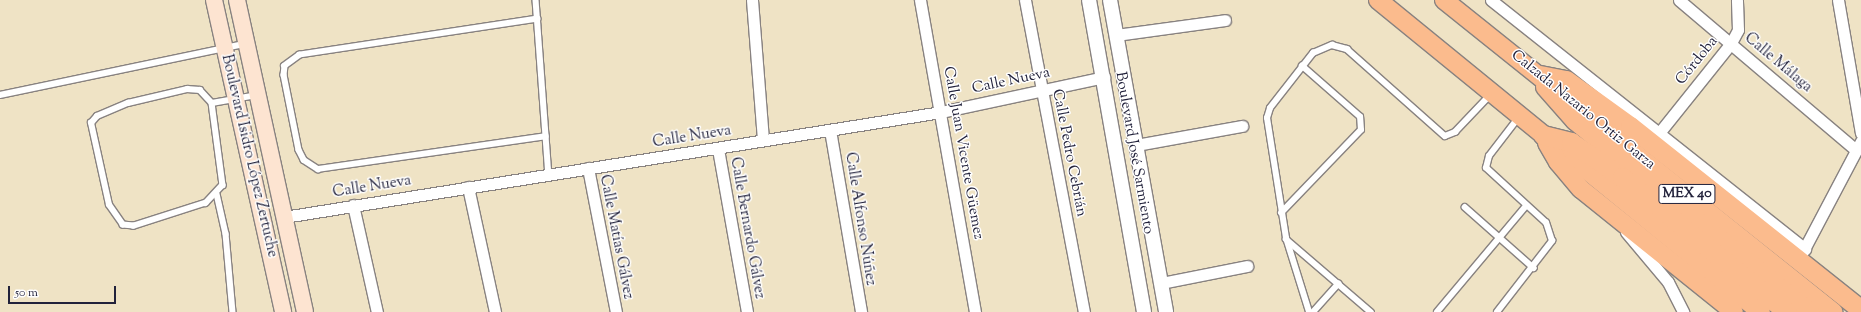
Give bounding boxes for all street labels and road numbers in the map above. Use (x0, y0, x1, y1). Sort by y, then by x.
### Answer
street label: Calle Málaga (1740, 29, 1816, 97)
street label: Córdoba (1672, 33, 1722, 89)
street label: Calzada Nazario Ortiz Garza (1507, 46, 1659, 174)
street label: Boulevard Isidro López Zertuche (217, 53, 281, 259)
street label: Calle Nueva (970, 64, 1052, 98)
street label: Calle Juan Vicente Güemez (939, 65, 987, 241)
street label: Boulevard José Sarmiento (1111, 70, 1157, 236)
street label: Calle Pedro Cebrián (1048, 88, 1090, 218)
street label: Calle Nueva (651, 122, 733, 152)
street label: Calle Alfonso Núñez (841, 151, 879, 287)
street label: Calle Bernardo Gálvez (726, 156, 768, 300)
street label: Calle Nueva (331, 172, 413, 202)
street label: Calle Matías Gálvez (595, 173, 637, 301)
road number: MEX 40 (1658, 182, 1716, 206)

